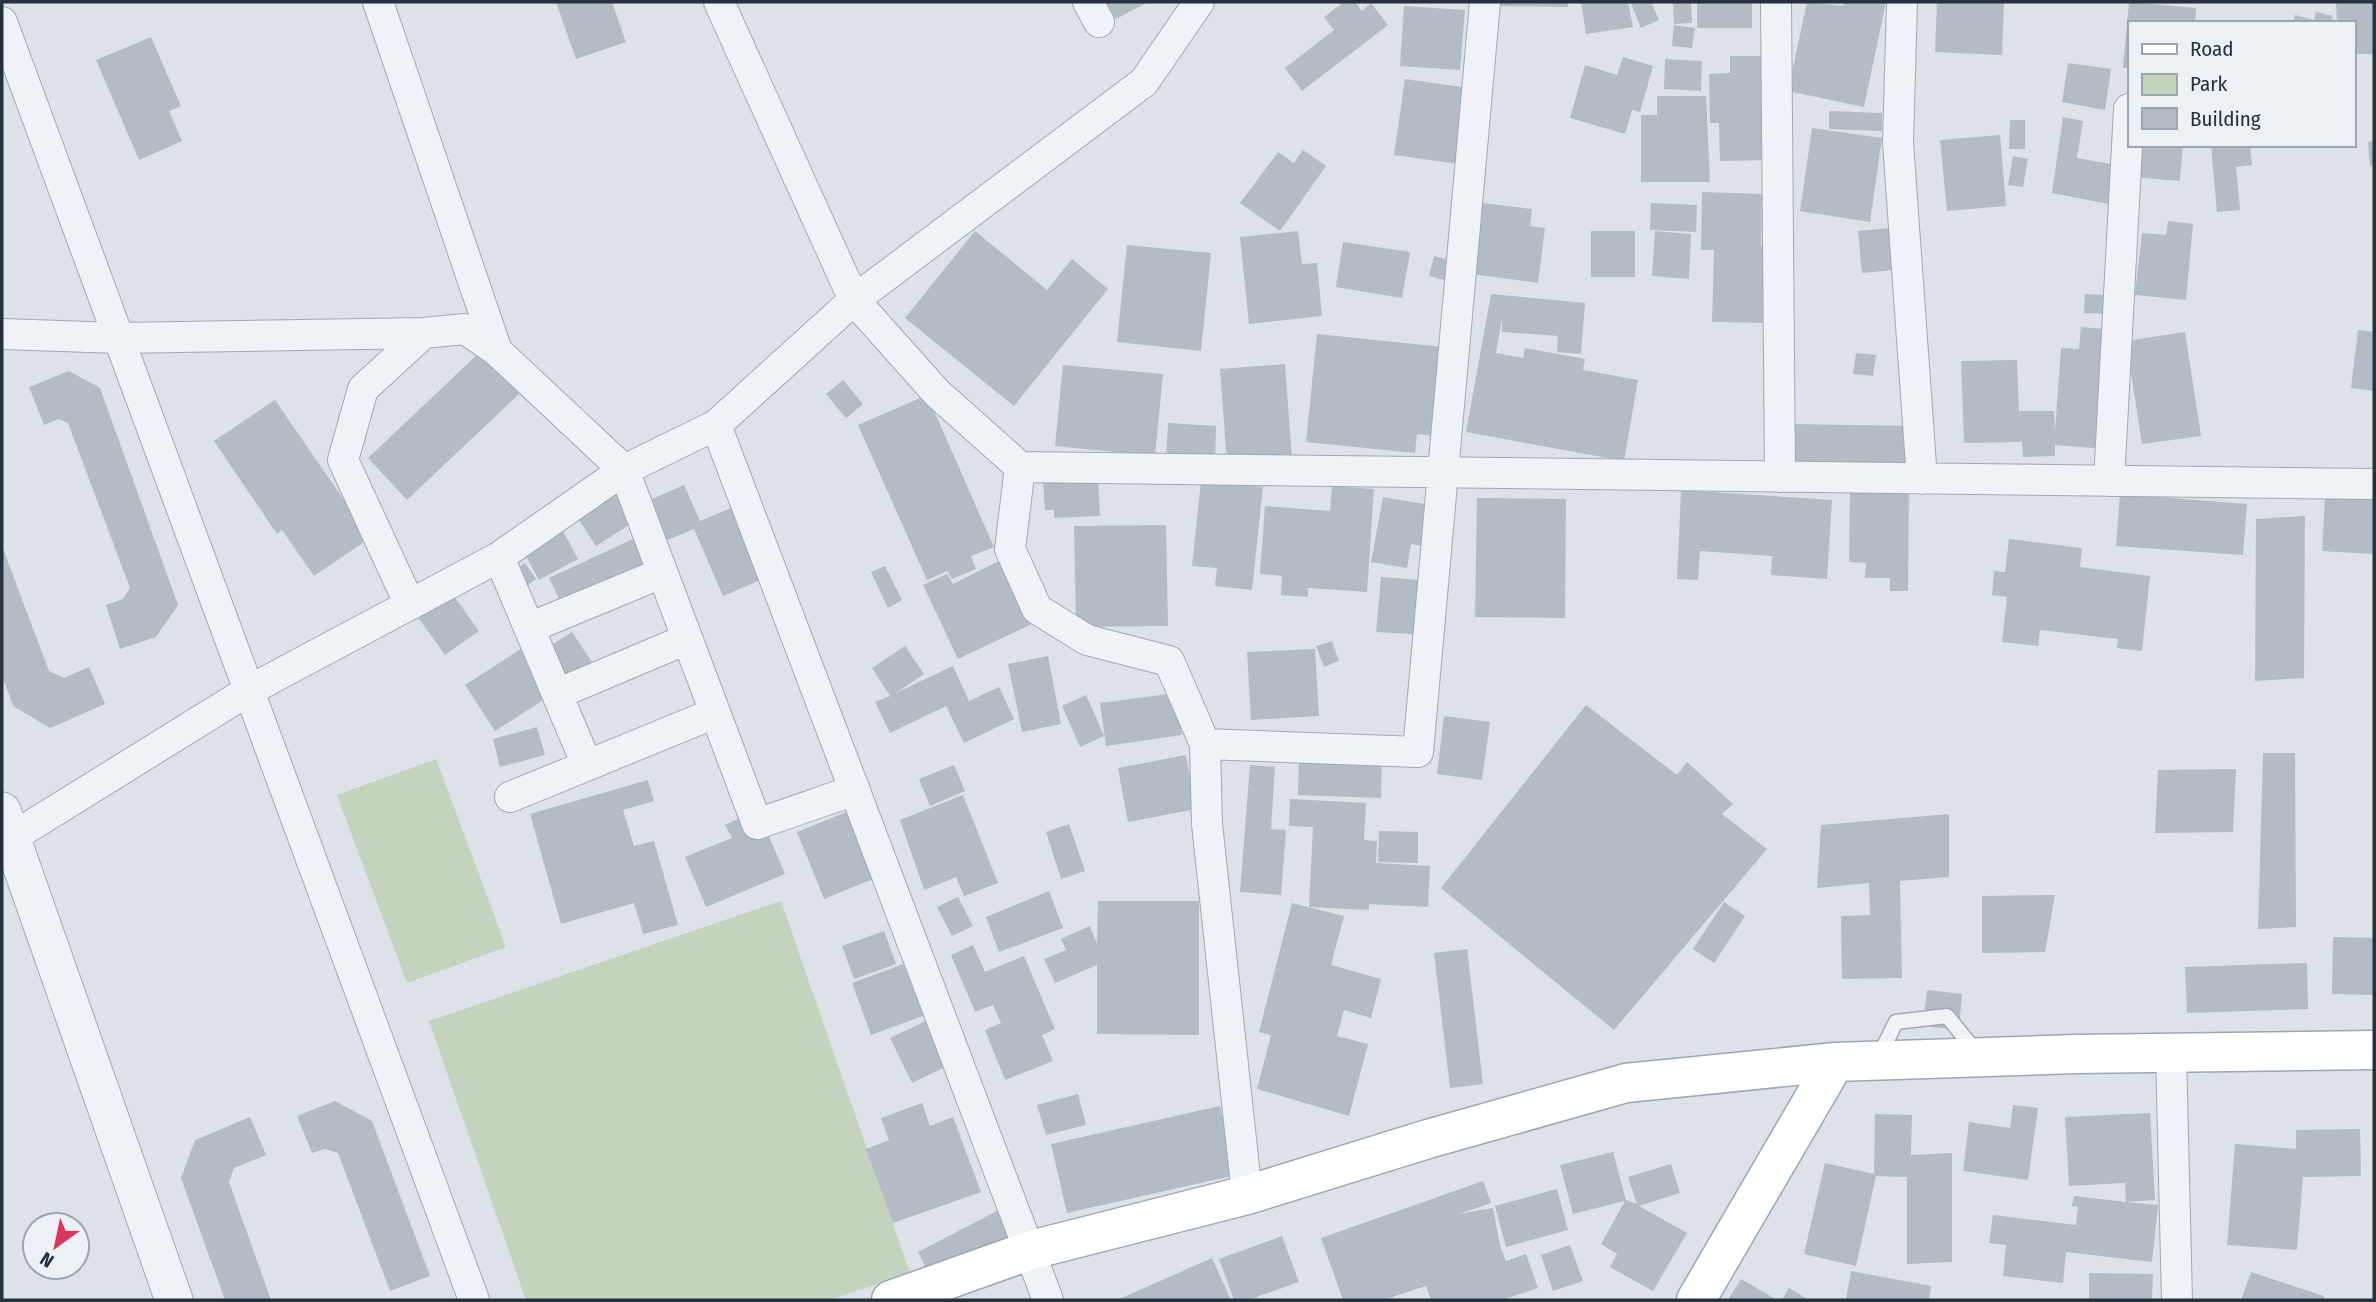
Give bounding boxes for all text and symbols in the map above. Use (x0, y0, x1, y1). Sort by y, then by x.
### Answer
legend (2128, 21, 2355, 147)
text: Road (2190, 36, 2234, 62)
text: Park (2190, 71, 2228, 97)
text: Building (2190, 106, 2261, 132)
north arrow (21, 1211, 91, 1281)
text: N (36, 1247, 58, 1273)

